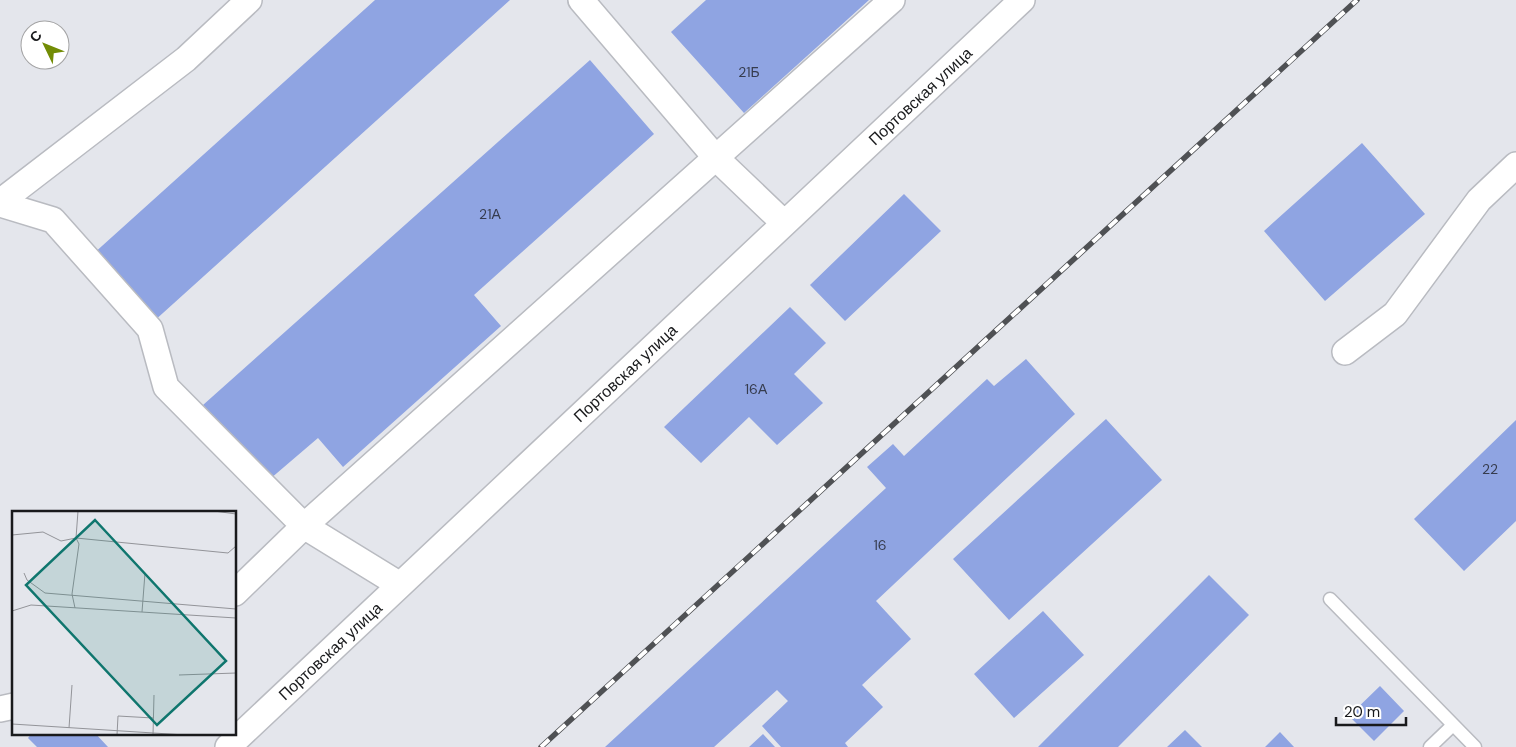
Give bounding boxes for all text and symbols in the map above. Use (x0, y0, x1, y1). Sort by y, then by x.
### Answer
north arrow (20, 20, 70, 70)
text: С (25, 26, 46, 46)
street label: Портовская улица (864, 43, 977, 150)
house number: 21Б (738, 63, 760, 81)
house number: 21А (479, 205, 502, 223)
street label: Портовская улица (569, 320, 682, 427)
house number: 16А (745, 380, 768, 398)
house number: 22 (1482, 460, 1498, 478)
inset map (12, 511, 236, 734)
house number: 16 (873, 536, 887, 554)
street label: Портовская улица (274, 598, 387, 705)
scale bar (1336, 694, 1406, 726)
text: 20 m (1344, 702, 1380, 722)

